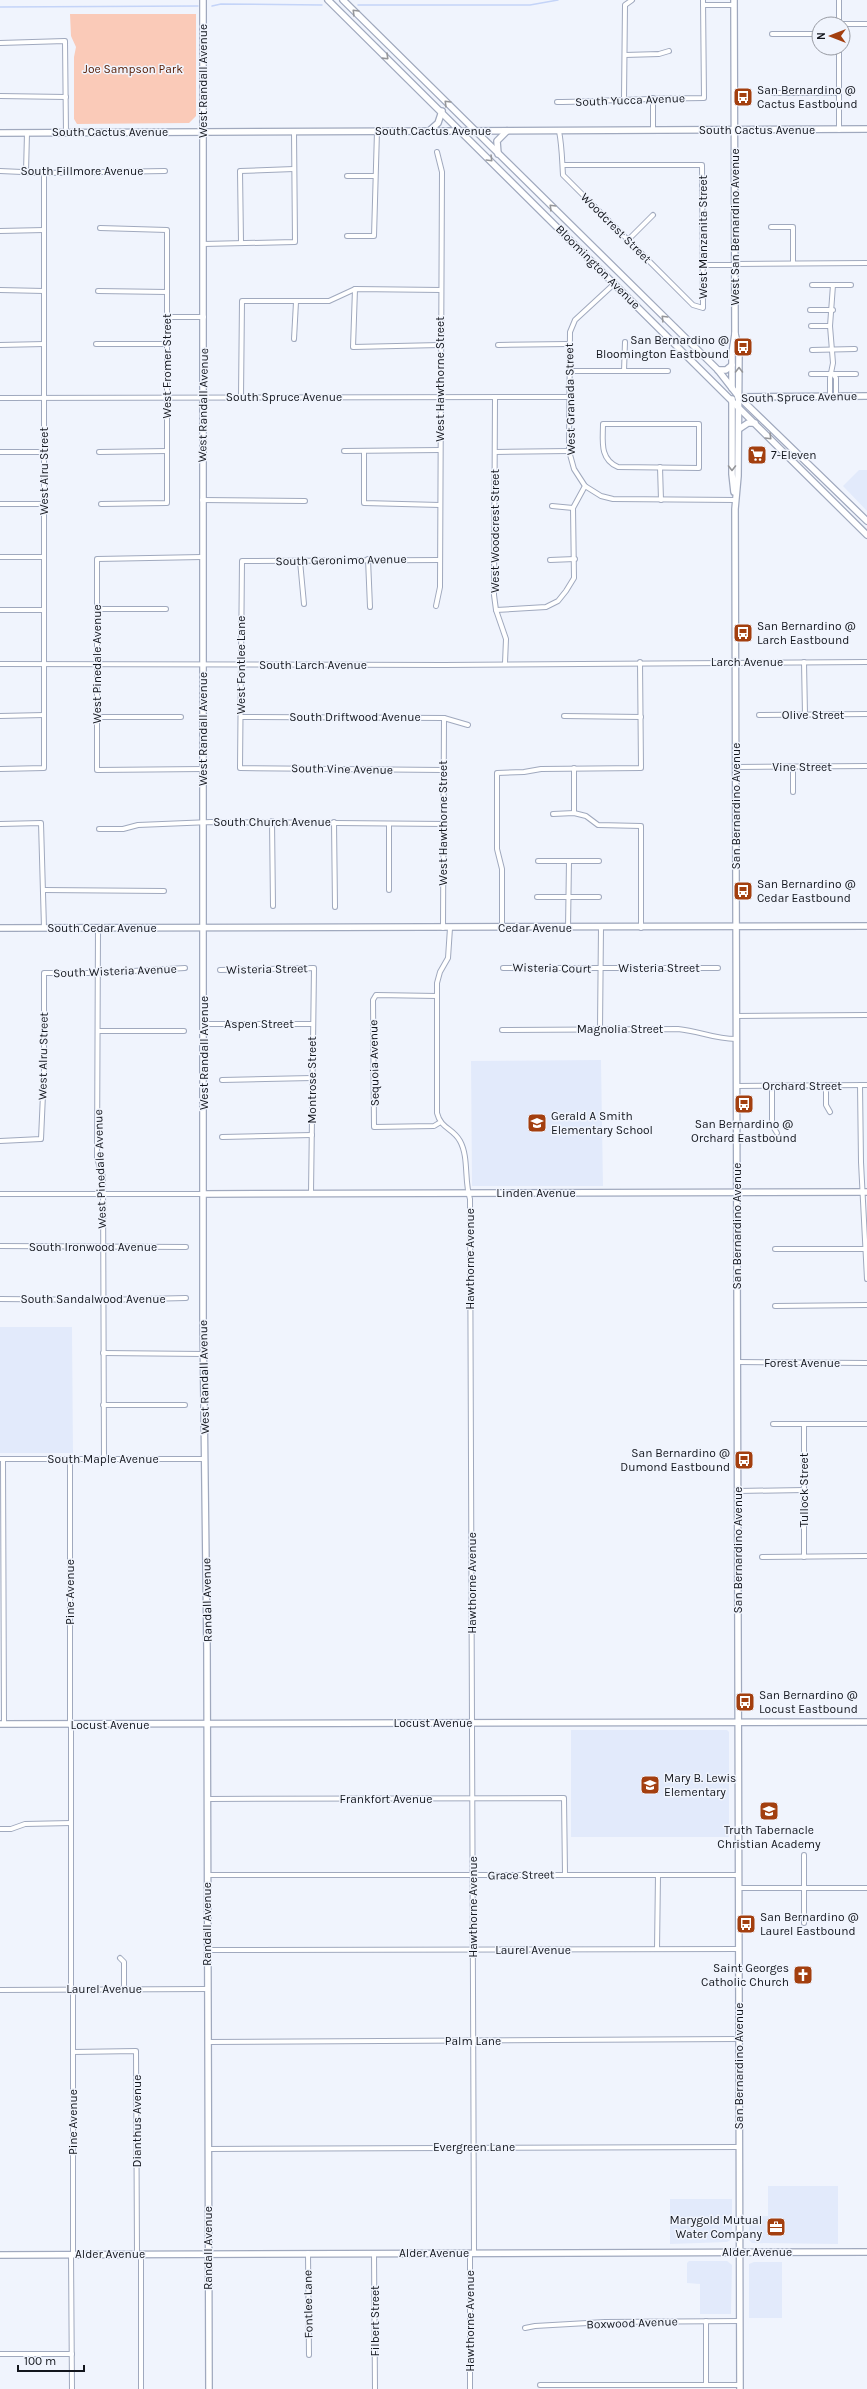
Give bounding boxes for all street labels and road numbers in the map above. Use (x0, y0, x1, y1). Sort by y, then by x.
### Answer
street label: West Randall Avenue (196, 24, 210, 138)
street label: South Yucca Avenue (575, 91, 685, 109)
street label: South Cactus Avenue (699, 123, 815, 137)
street label: South Cactus Avenue (375, 124, 491, 138)
street label: South Cactus Avenue (52, 125, 168, 139)
street label: West San Bernardino Avenue (728, 148, 742, 306)
street label: South Fillmore Avenue (21, 164, 143, 178)
street label: West Manzanita Street (696, 174, 710, 299)
street label: Woodcrest Street (578, 190, 654, 266)
street label: Bloomington Avenue (553, 222, 643, 312)
street label: West Fromer Street (160, 313, 174, 418)
street label: West Hawthorne Street (433, 316, 447, 442)
street label: West Granada Street (562, 342, 578, 455)
street label: West Randall Avenue (195, 348, 211, 462)
street label: South Spruce Avenue (741, 389, 857, 405)
street label: South Spruce Avenue (226, 390, 342, 404)
street label: West Alru Street (37, 427, 51, 515)
street label: West Woodcrest Street (488, 468, 502, 593)
street label: South Geronimo Avenue (275, 552, 407, 568)
street label: West Pinedale Avenue (90, 604, 104, 724)
street label: West Fontlee Lane (234, 616, 248, 714)
street label: Larch Avenue (711, 655, 783, 669)
street label: South Larch Avenue (259, 658, 367, 672)
street label: West Randall Avenue (196, 672, 210, 786)
street label: Olive Street (782, 708, 845, 722)
street label: South Driftwood Avenue (289, 710, 421, 724)
street label: San Bernardino Avenue (729, 743, 743, 869)
street label: West Hawthorne Street (436, 760, 450, 886)
street label: Vine Street (772, 760, 832, 774)
street label: South Vine Avenue (291, 761, 393, 777)
street label: South Church Avenue (213, 815, 331, 829)
street label: South Cedar Avenue (47, 921, 157, 935)
street label: Cedar Avenue (498, 921, 572, 935)
street label: Wisteria Court (513, 960, 592, 976)
street label: Wisteria Street (226, 961, 308, 977)
street label: Wisteria Street (618, 961, 700, 975)
street label: South Wisteria Avenue (53, 962, 177, 980)
street label: West Randall Avenue (197, 996, 211, 1110)
street label: West Alru Street (35, 1011, 51, 1100)
street label: Aspen Street (224, 1017, 294, 1031)
street label: Sequoia Avenue (366, 1019, 382, 1107)
street label: Magnolia Street (577, 1022, 664, 1036)
street label: Montrose Street (305, 1036, 319, 1124)
street label: Orchard Street (762, 1079, 842, 1093)
street label: West Pinedale Avenue (91, 1109, 109, 1229)
street label: San Bernardino Avenue (730, 1163, 744, 1289)
street label: Linden Avenue (496, 1186, 576, 1200)
street label: Hawthorne Avenue (463, 1208, 477, 1310)
street label: South Ironwood Avenue (29, 1240, 157, 1254)
street label: South Sandalwood Avenue (20, 1292, 166, 1306)
street label: West Randall Avenue (196, 1320, 212, 1434)
street label: Forest Avenue (764, 1356, 840, 1370)
street label: South Maple Avenue (47, 1452, 159, 1466)
street label: Tullock Street (797, 1452, 811, 1527)
street label: San Bernardino Avenue (731, 1487, 745, 1613)
street label: Hawthorne Avenue (465, 1532, 479, 1634)
street label: Randall Avenue (199, 1558, 215, 1642)
street label: Pine Avenue (63, 1559, 77, 1625)
street label: Locust Avenue (394, 1716, 472, 1730)
street label: Locust Avenue (71, 1718, 149, 1732)
street label: Frankfort Avenue (340, 1792, 432, 1806)
street label: Hawthorne Avenue (466, 1856, 480, 1958)
street label: Grace Street (487, 1867, 555, 1883)
street label: Randall Avenue (200, 1882, 214, 1966)
street label: Laurel Avenue (495, 1943, 571, 1957)
street label: Laurel Avenue (66, 1982, 142, 1996)
street label: San Bernardino Avenue (732, 2003, 746, 2129)
street label: Palm Lane (445, 2034, 501, 2048)
street label: Dianthus Avenue (130, 2074, 144, 2168)
street label: Pine Avenue (66, 2089, 80, 2155)
street label: Evergreen Lane (433, 2140, 515, 2154)
street label: Randall Avenue (201, 2206, 215, 2290)
street label: Alder Avenue (722, 2245, 792, 2259)
street label: Alder Avenue (399, 2246, 469, 2260)
street label: Alder Avenue (75, 2247, 145, 2261)
street label: Fontlee Lane (300, 2270, 316, 2338)
street label: Hawthorne Avenue (463, 2270, 477, 2372)
street label: Filbert Street (368, 2285, 382, 2357)
street label: Boxwood Avenue (586, 2314, 678, 2332)

